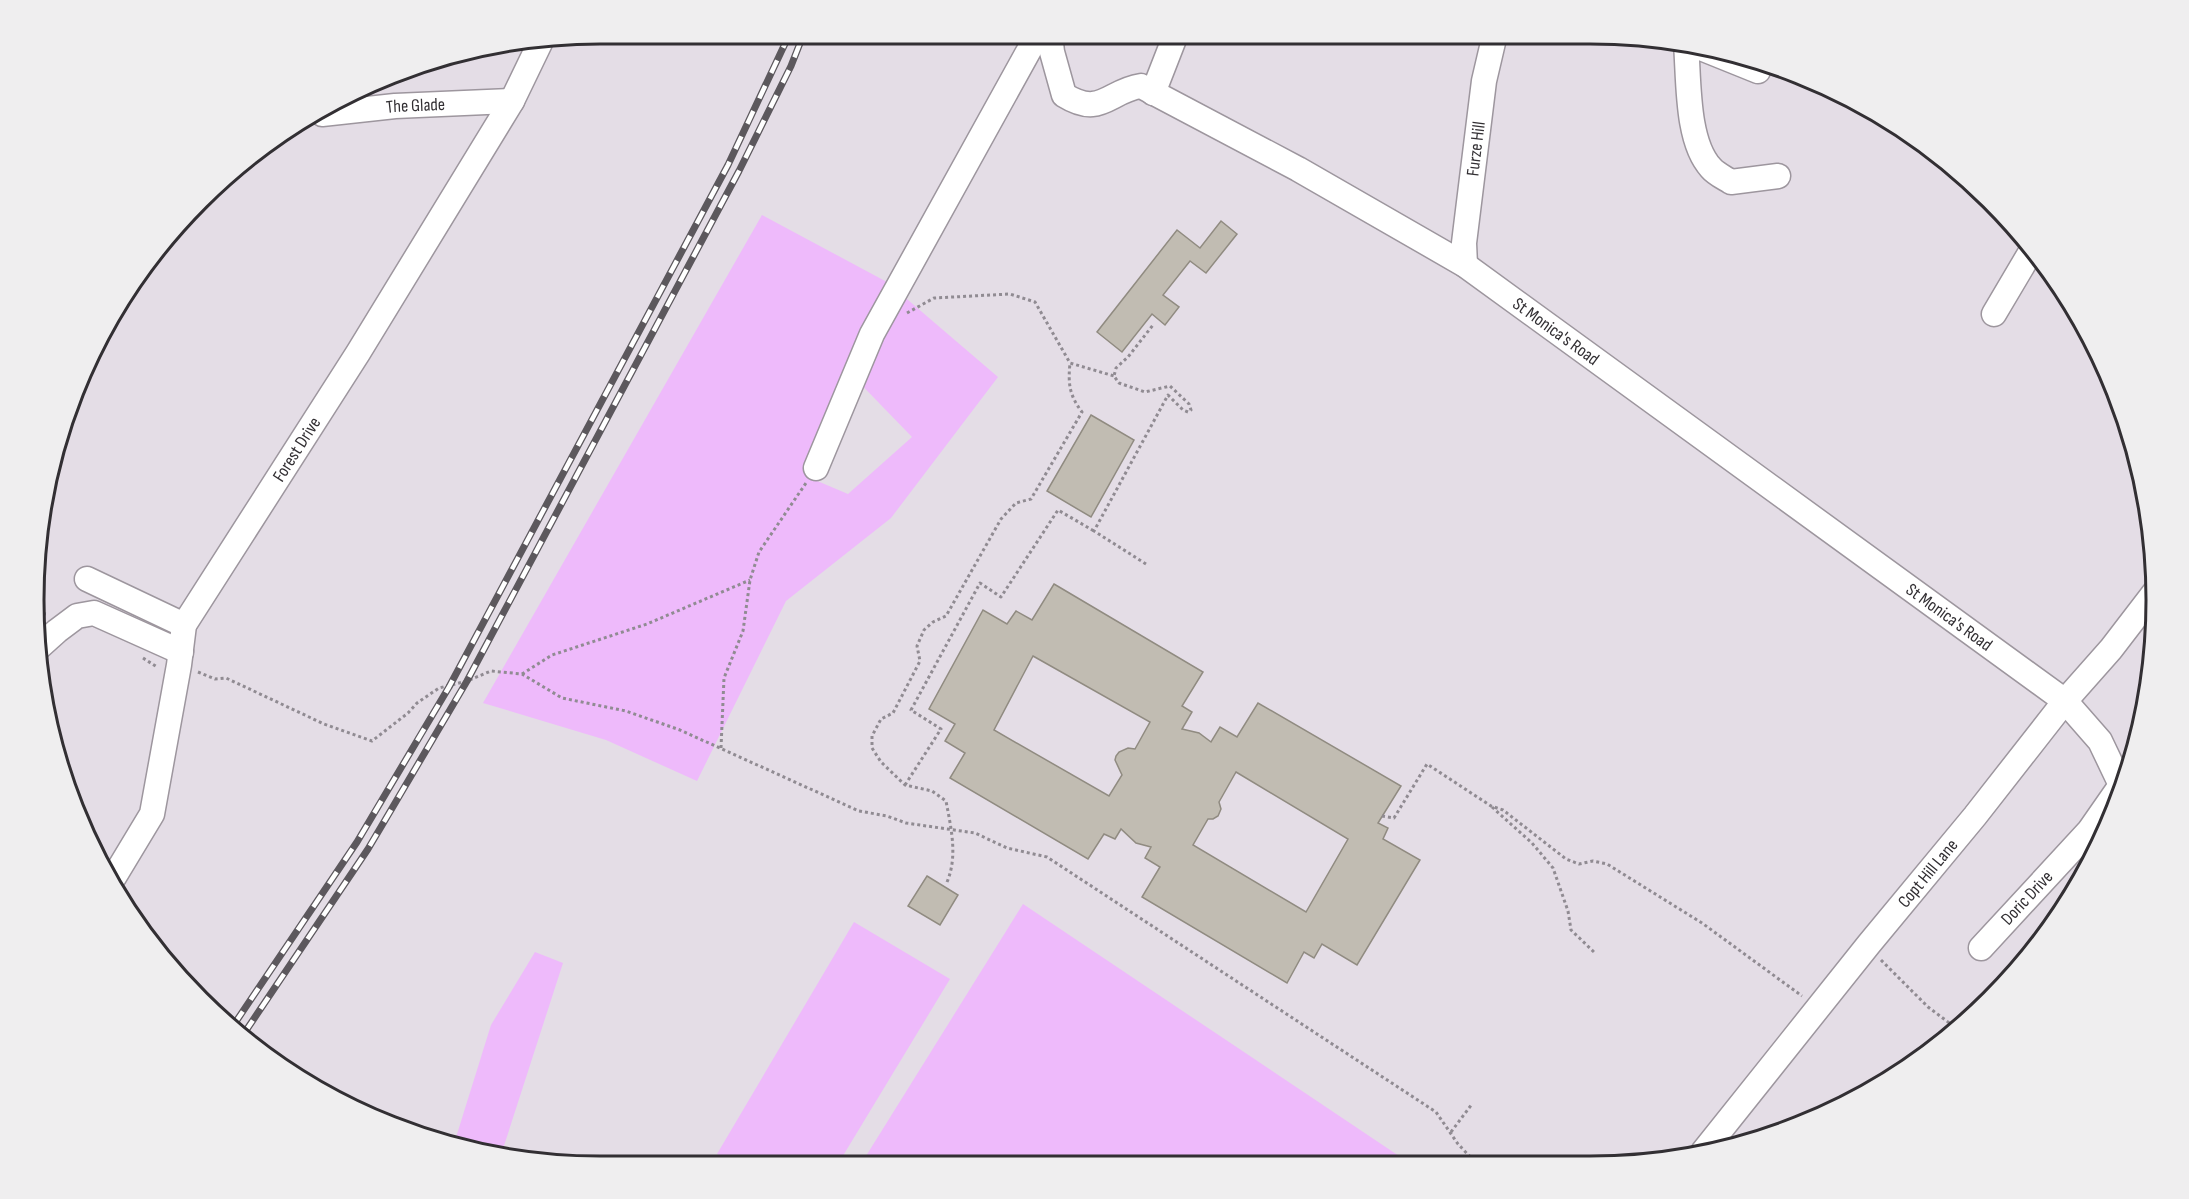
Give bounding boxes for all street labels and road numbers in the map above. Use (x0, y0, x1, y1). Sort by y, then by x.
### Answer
street label: The Glade (385, 93, 446, 117)
street label: Furze Hill (1462, 120, 1489, 177)
street label: St Monica's Road (1509, 293, 1603, 370)
street label: Forest Drive (268, 413, 325, 485)
street label: St Monica's Road (1902, 579, 1996, 655)
street label: Copt Hill Lane (1893, 835, 1962, 912)
street label: Doric Drive (1997, 867, 2057, 929)

